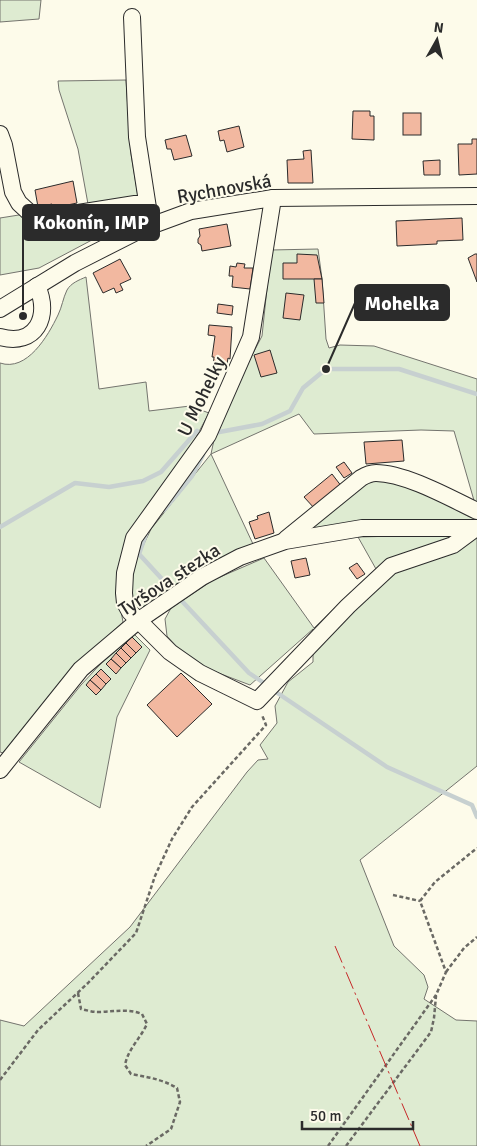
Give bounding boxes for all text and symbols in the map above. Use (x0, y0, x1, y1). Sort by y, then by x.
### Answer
north arrow (412, 15, 462, 65)
text: N (433, 19, 445, 37)
street label: Rychnovská (175, 169, 273, 209)
callout: Kokonín, IMP (23, 205, 159, 240)
text: Kokonín, IMP (33, 210, 149, 235)
callout: Mohelka (355, 285, 449, 320)
text: Mohelka (365, 291, 439, 316)
street label: U Mohelky (172, 352, 232, 440)
street label: Tyršova stezka (114, 538, 225, 622)
scale bar (302, 1098, 413, 1130)
text: 50 m (310, 1107, 341, 1125)

